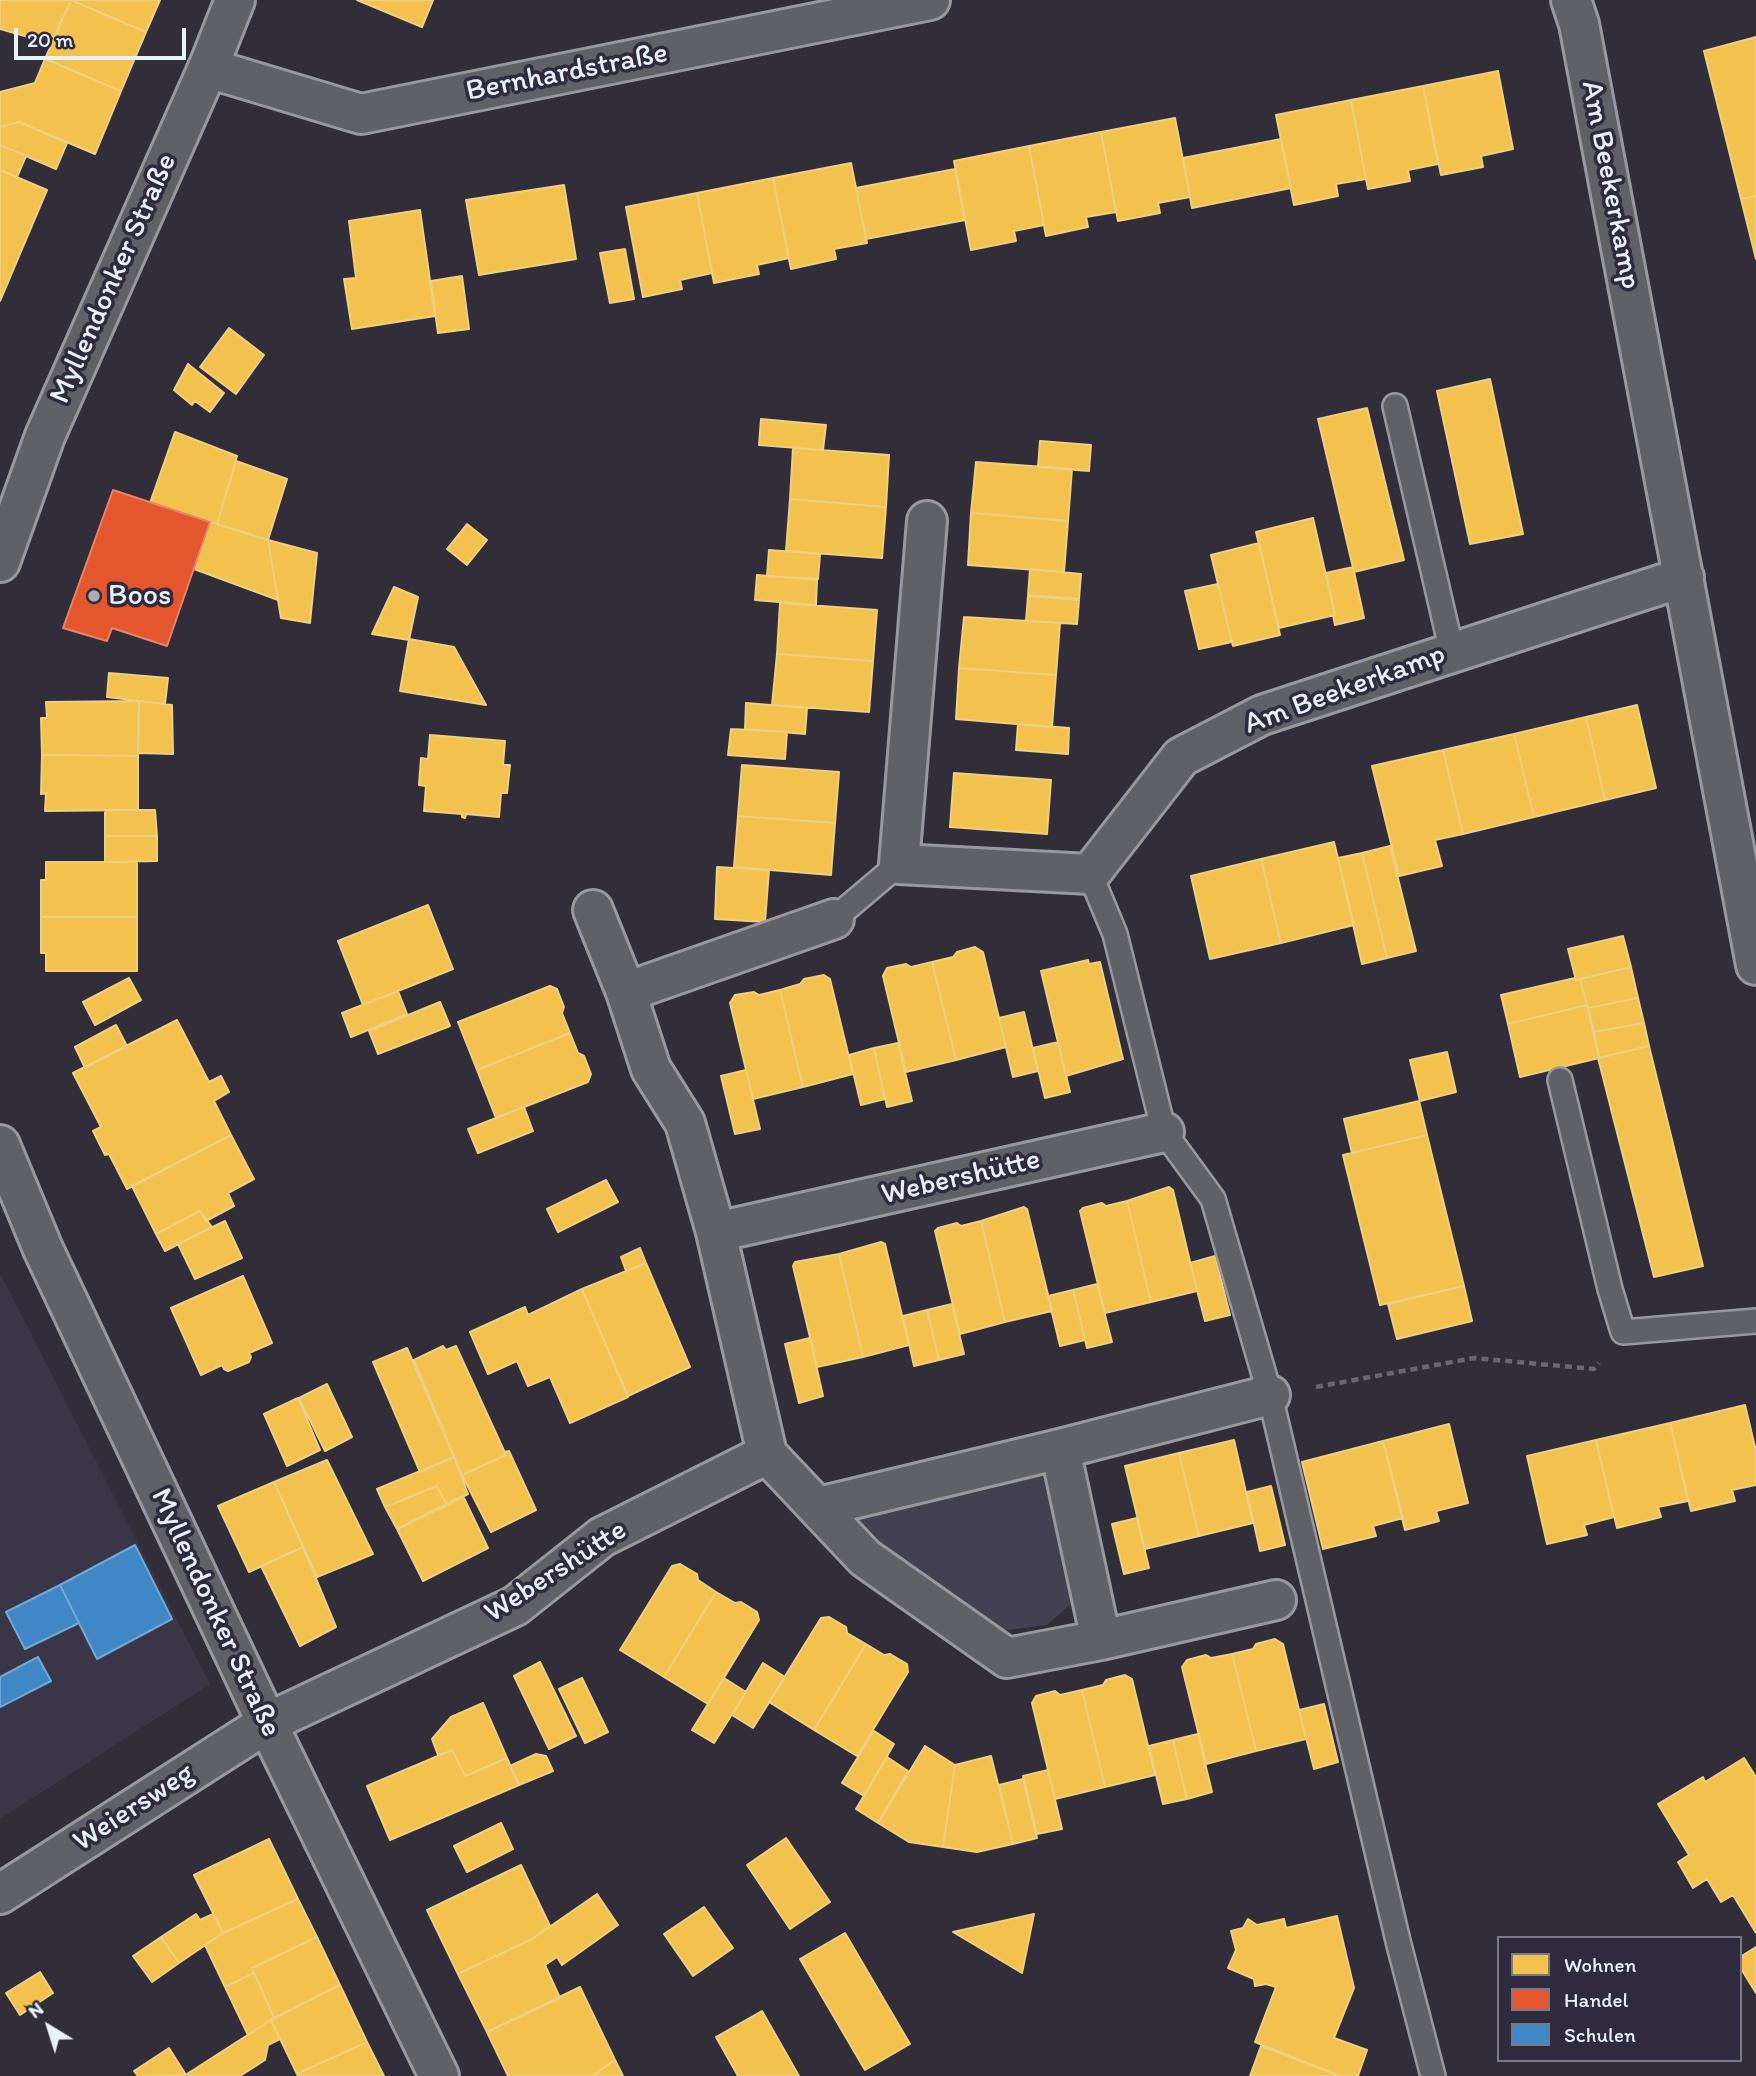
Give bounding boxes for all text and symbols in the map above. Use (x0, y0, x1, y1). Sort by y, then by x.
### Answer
scale bar (18, 14, 189, 58)
text: 20 m (27, 27, 73, 52)
street label: Bernhardstraße (463, 36, 671, 110)
street label: Am Beekerkamp (1572, 78, 1648, 292)
street label: Myllendonker Straße (43, 148, 185, 410)
place label: Boos (108, 578, 171, 614)
marker: Boos (86, 588, 102, 604)
street label: Am Beekerkamp (1239, 637, 1451, 743)
street label: Webershütte (878, 1142, 1044, 1214)
street label: Myllendonker Straße (142, 1483, 288, 1743)
street label: Webershütte (478, 1513, 634, 1631)
street label: Weiersweg (67, 1756, 201, 1860)
legend (1497, 1936, 1742, 2062)
text: Wohnen (1564, 1952, 1636, 1977)
text: Handel (1564, 1987, 1629, 2012)
north arrow (14, 1992, 84, 2062)
text: N (24, 1997, 48, 2023)
text: Schulen (1564, 2022, 1636, 2047)

